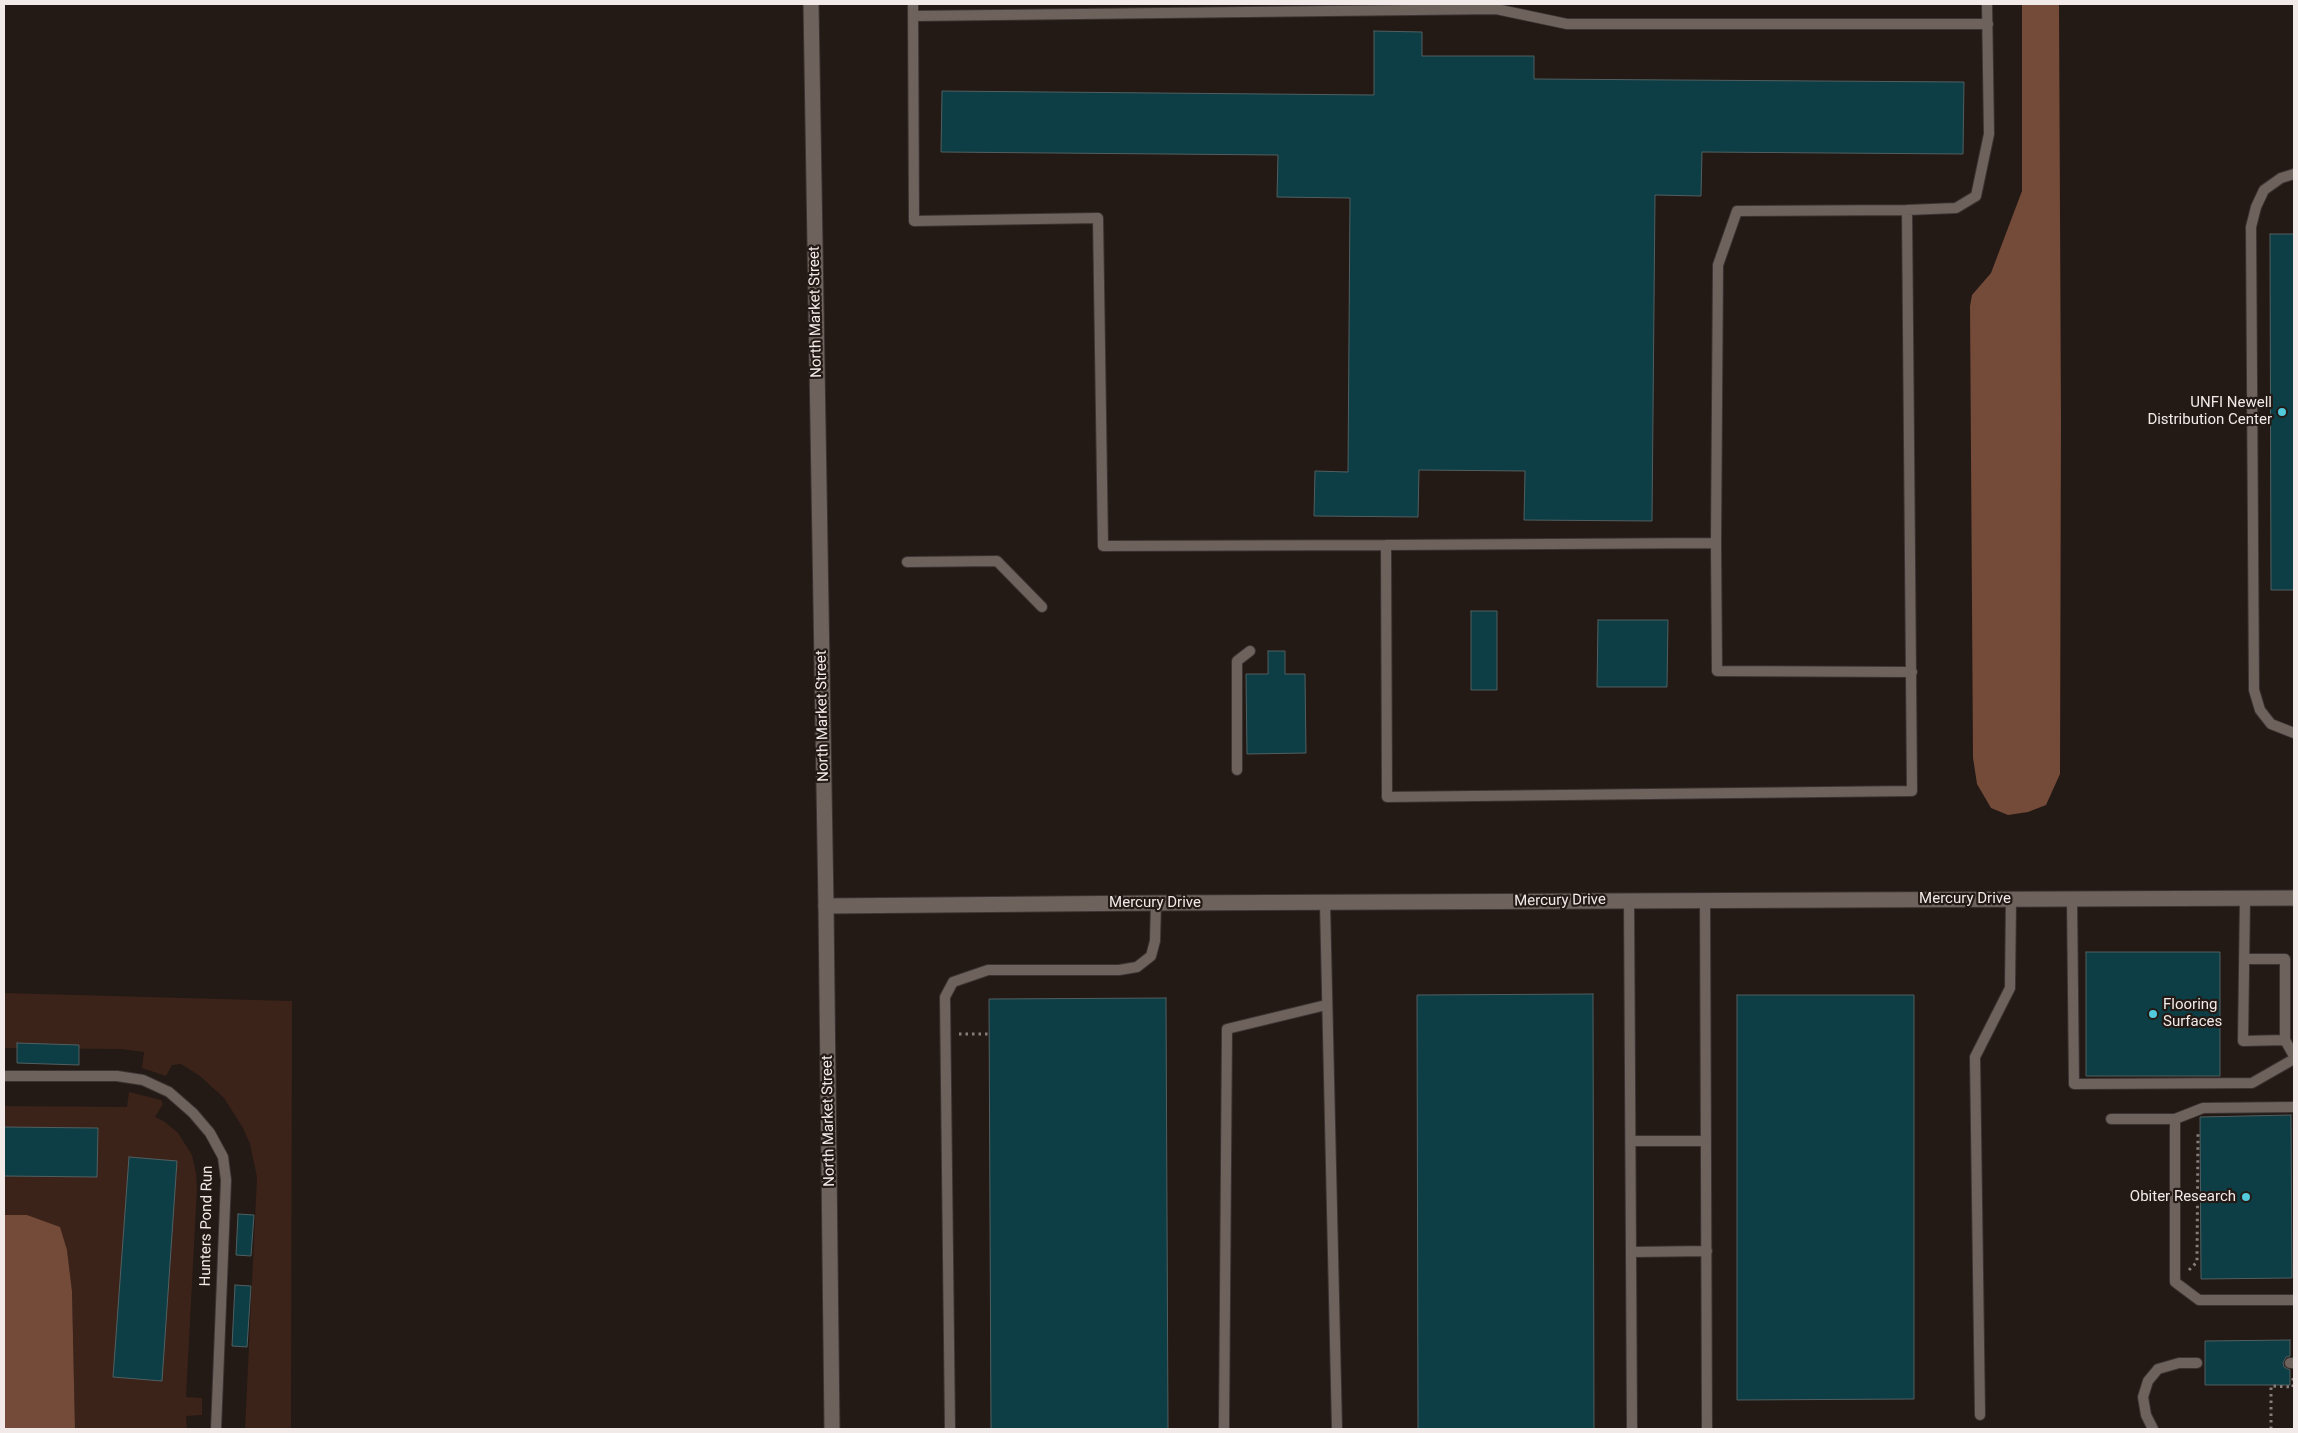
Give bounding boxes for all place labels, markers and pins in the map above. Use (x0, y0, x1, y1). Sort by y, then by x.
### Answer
place label: UNFI Newell Distribution Center (2147, 394, 2272, 429)
marker: UNFI Newell Distribution Center (2276, 406, 2288, 418)
place label: Flooring Surfaces (2163, 996, 2222, 1031)
marker: Flooring Surfaces (2147, 1008, 2159, 1020)
place label: Obiter Research (2130, 1188, 2236, 1206)
marker: Obiter Research (2240, 1191, 2252, 1203)

